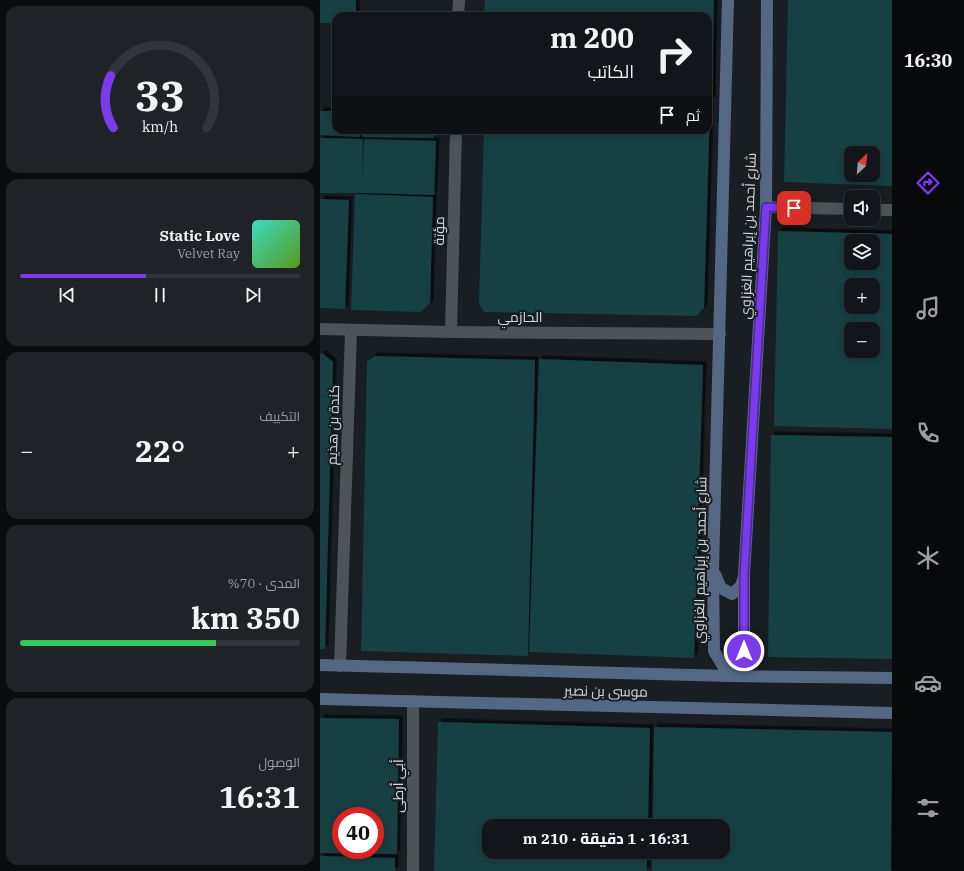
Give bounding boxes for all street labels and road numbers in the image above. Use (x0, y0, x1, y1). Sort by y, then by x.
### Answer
street label: شارع أحمد بن إبراهيم الغزاوي (736, 152, 763, 320)
street label: مؤتة (430, 216, 448, 246)
street label: الحازمي (497, 308, 543, 329)
street label: كندة بن هذيم (323, 385, 344, 465)
street label: شارع أحمد بن إبراهيم الغزاوي (690, 476, 713, 644)
street label: موسى بن نصير (563, 681, 648, 701)
street label: أبي أرطى (389, 759, 410, 813)

